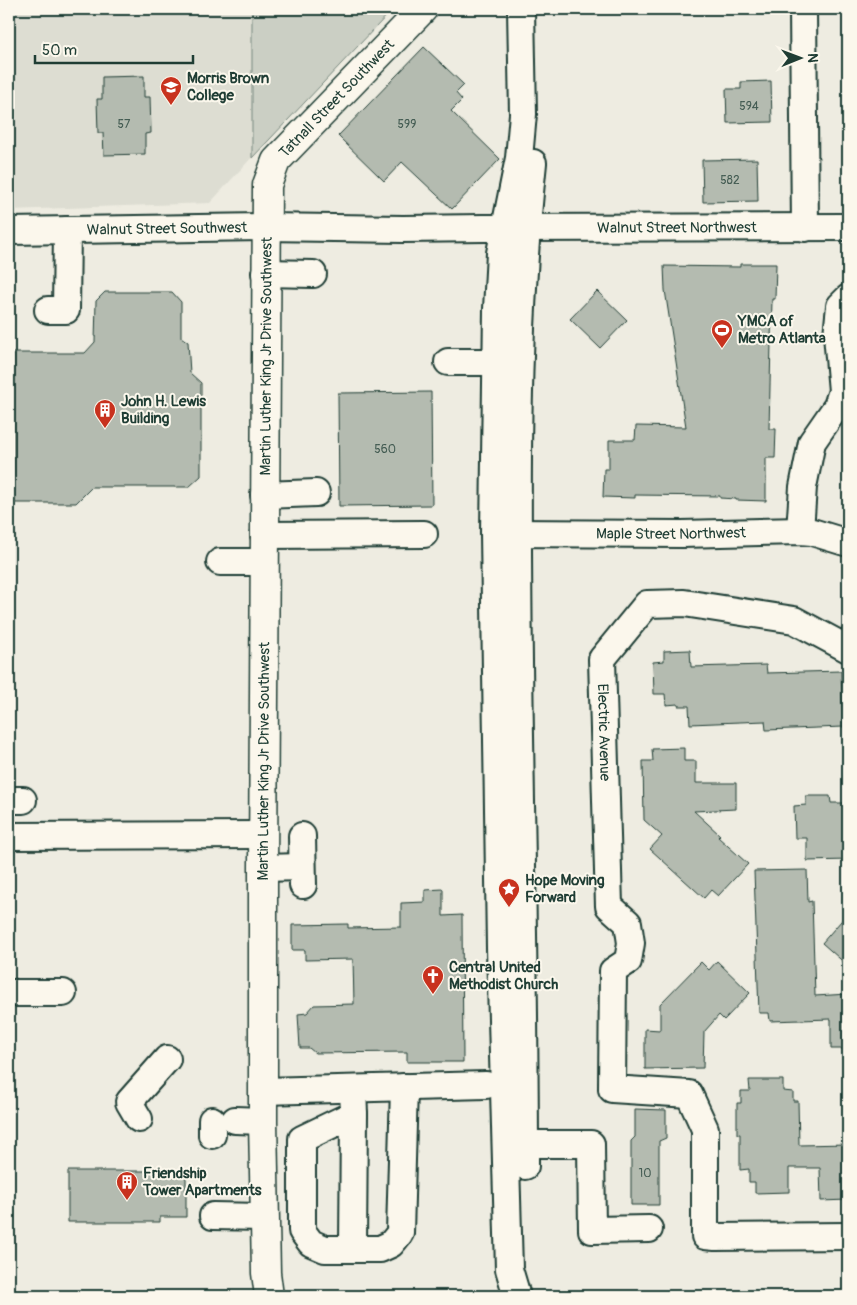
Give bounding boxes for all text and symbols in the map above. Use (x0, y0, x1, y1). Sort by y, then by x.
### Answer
scale bar (35, 32, 192, 64)
north arrow (774, 32, 824, 82)
street label: Tatnall Street Southwest (275, 35, 399, 162)
text: 50 m (42, 41, 77, 60)
text: N (804, 53, 821, 63)
place label: Morris Brown College (187, 69, 270, 105)
school or university icon: Morris Brown College (159, 75, 183, 106)
house number: 594 (739, 99, 759, 114)
house number: 57 (118, 117, 131, 132)
house number: 599 (398, 117, 416, 132)
house number: 582 (720, 173, 740, 188)
street label: Walnut Street Southwest (87, 218, 248, 240)
street label: Walnut Street Northwest (597, 218, 758, 238)
street label: Martin Luther King Jr Drive Southwest (256, 236, 277, 476)
place label: YMCA of Metro Atlanta (737, 312, 826, 348)
sports icon: YMCA of Metro Atlanta (710, 318, 734, 349)
place label: John H. Lewis Building (121, 392, 206, 428)
building icon: John H. Lewis Building (93, 398, 117, 429)
house number: 560 (374, 442, 396, 457)
street label: Maple Street Northwest (596, 523, 747, 544)
street label: Martin Luther King Jr Drive Southwest (254, 641, 274, 880)
street label: Electric Avenue (593, 683, 614, 782)
place label: Hope Moving Forward (525, 871, 605, 907)
place icon: Hope Moving Forward (497, 877, 521, 908)
place label: Central United Methodist Church (449, 958, 558, 994)
church icon: Central United Methodist Church (421, 964, 445, 995)
place label: Friendship Tower Apartments (142, 1164, 262, 1200)
house number: 10 (639, 1166, 651, 1181)
building icon: Friendship Tower Apartments (115, 1170, 139, 1201)

